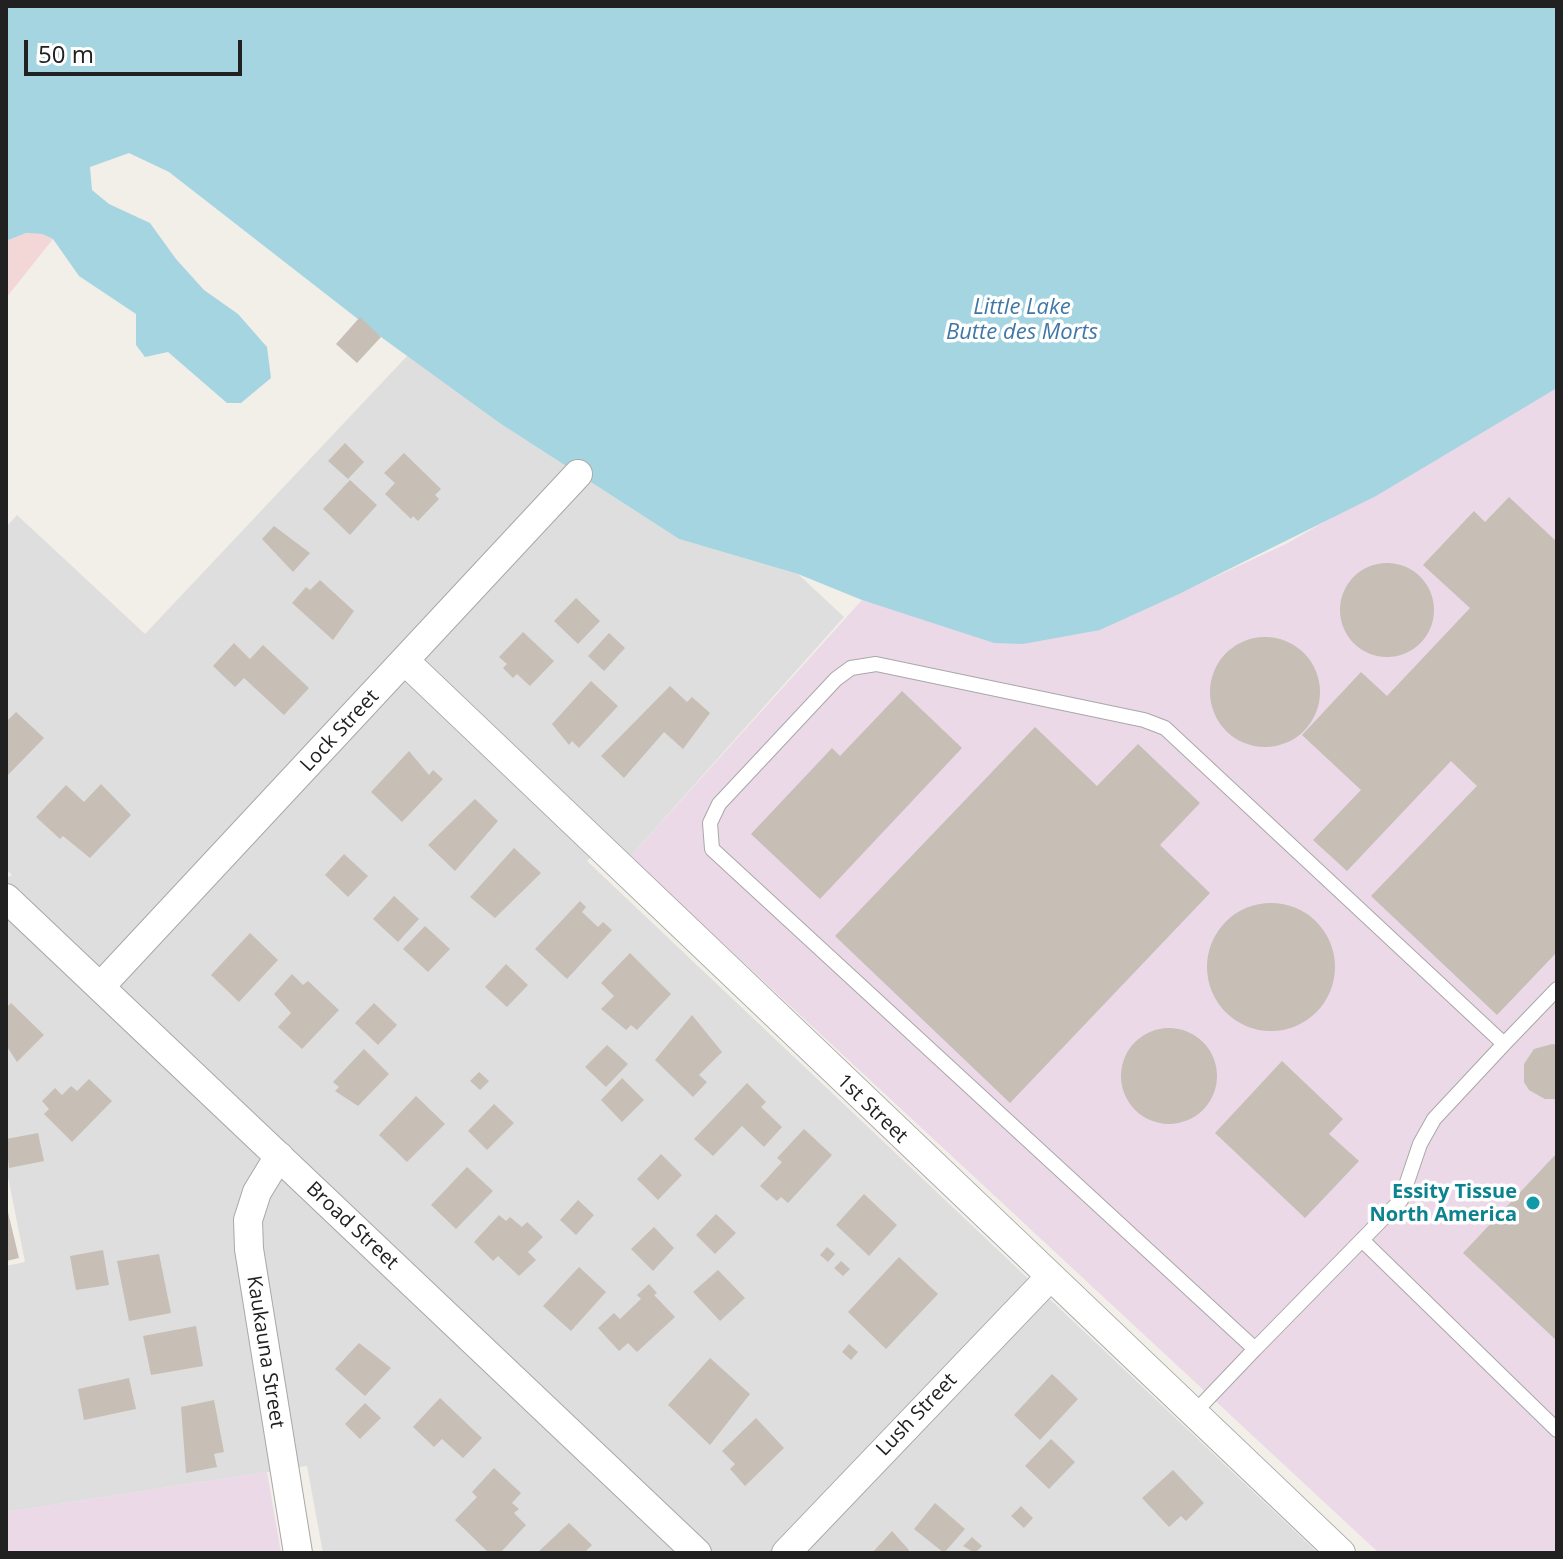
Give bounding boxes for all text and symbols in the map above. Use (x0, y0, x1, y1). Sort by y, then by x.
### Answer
scale bar (28, 24, 246, 74)
text: 50 m (38, 37, 94, 70)
water label: Little Lake Butte des Morts (946, 295, 1098, 346)
street label: Lock Street (296, 685, 384, 777)
street label: 1st Street (832, 1069, 912, 1149)
street label: Broad Street (301, 1177, 403, 1275)
place label: Essity Tissue North America (1369, 1180, 1517, 1227)
marker: Essity Tissue North America (1524, 1194, 1542, 1212)
street label: Kaukauna Street (241, 1274, 289, 1430)
street label: Lush Street (872, 1369, 962, 1461)

